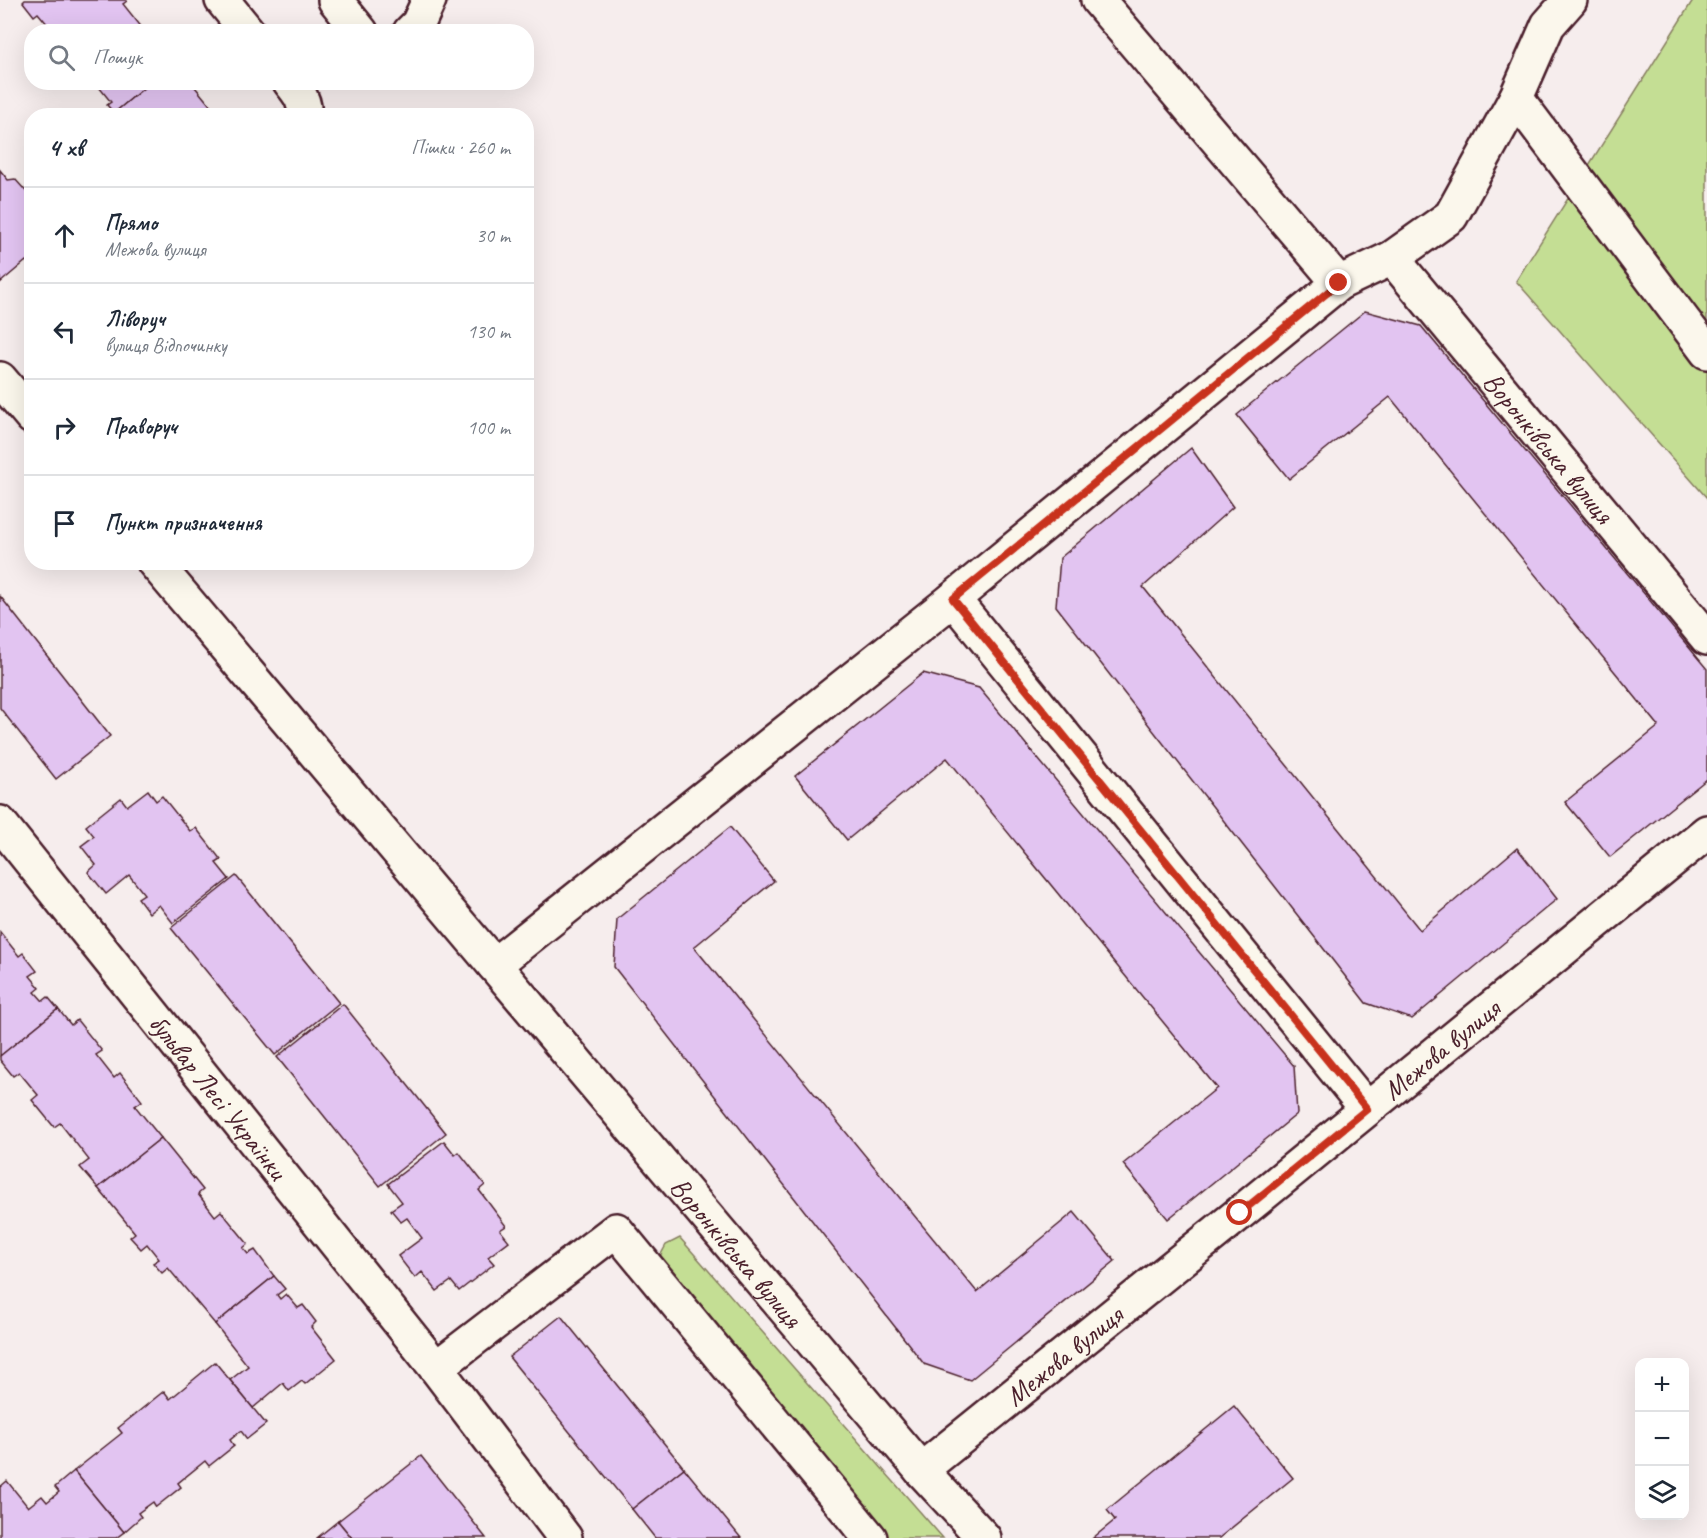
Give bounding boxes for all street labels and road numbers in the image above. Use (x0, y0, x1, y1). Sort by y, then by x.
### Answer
street label: Воронківська вулиця (1476, 364, 1623, 531)
street label: Межова вулиця (1375, 989, 1509, 1107)
street label: бульвар Лесі Українки (142, 1006, 297, 1188)
street label: Воронківська вулиця (663, 1170, 811, 1335)
street label: Межова вулиця (998, 1296, 1131, 1413)

